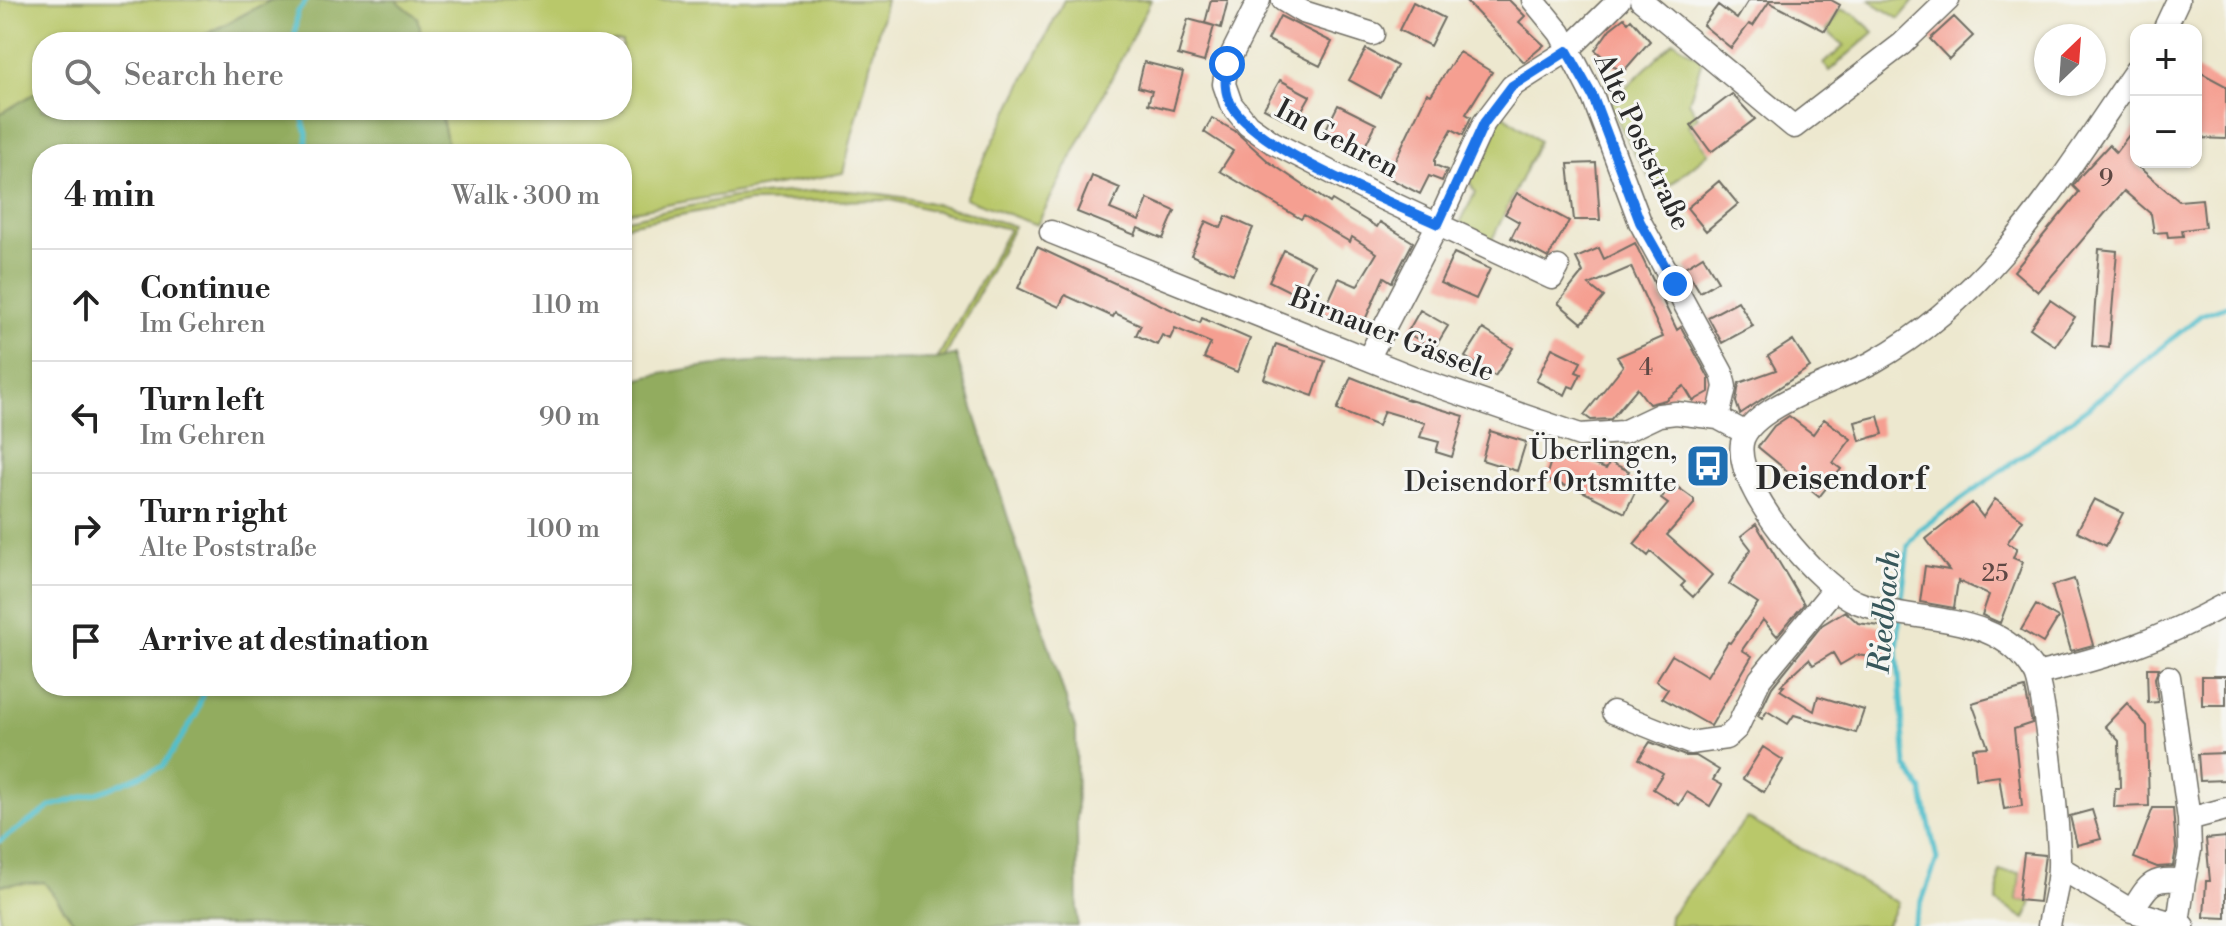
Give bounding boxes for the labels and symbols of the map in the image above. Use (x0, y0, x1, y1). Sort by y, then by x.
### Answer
north arrow (2034, 24, 2106, 96)
route start (1209, 46, 1245, 82)
street label: Alte Poststraße (1585, 47, 1698, 236)
street label: Im Gehren (1269, 92, 1405, 186)
house number: 9 (2099, 164, 2113, 194)
route end (1657, 266, 1693, 302)
street label: Birnauer Gässele (1284, 280, 1499, 390)
house number: 4 (1639, 353, 1653, 383)
place label: Überlingen, Deisendorf Ortsmitte (1404, 432, 1677, 500)
bus stop icon: Überlingen, Deisendorf Ortsmitte (1684, 442, 1732, 490)
district label: Deisendorf (1756, 459, 1930, 499)
water label: Riedbach (1861, 548, 1909, 676)
house number: 25 (1982, 559, 2008, 589)

